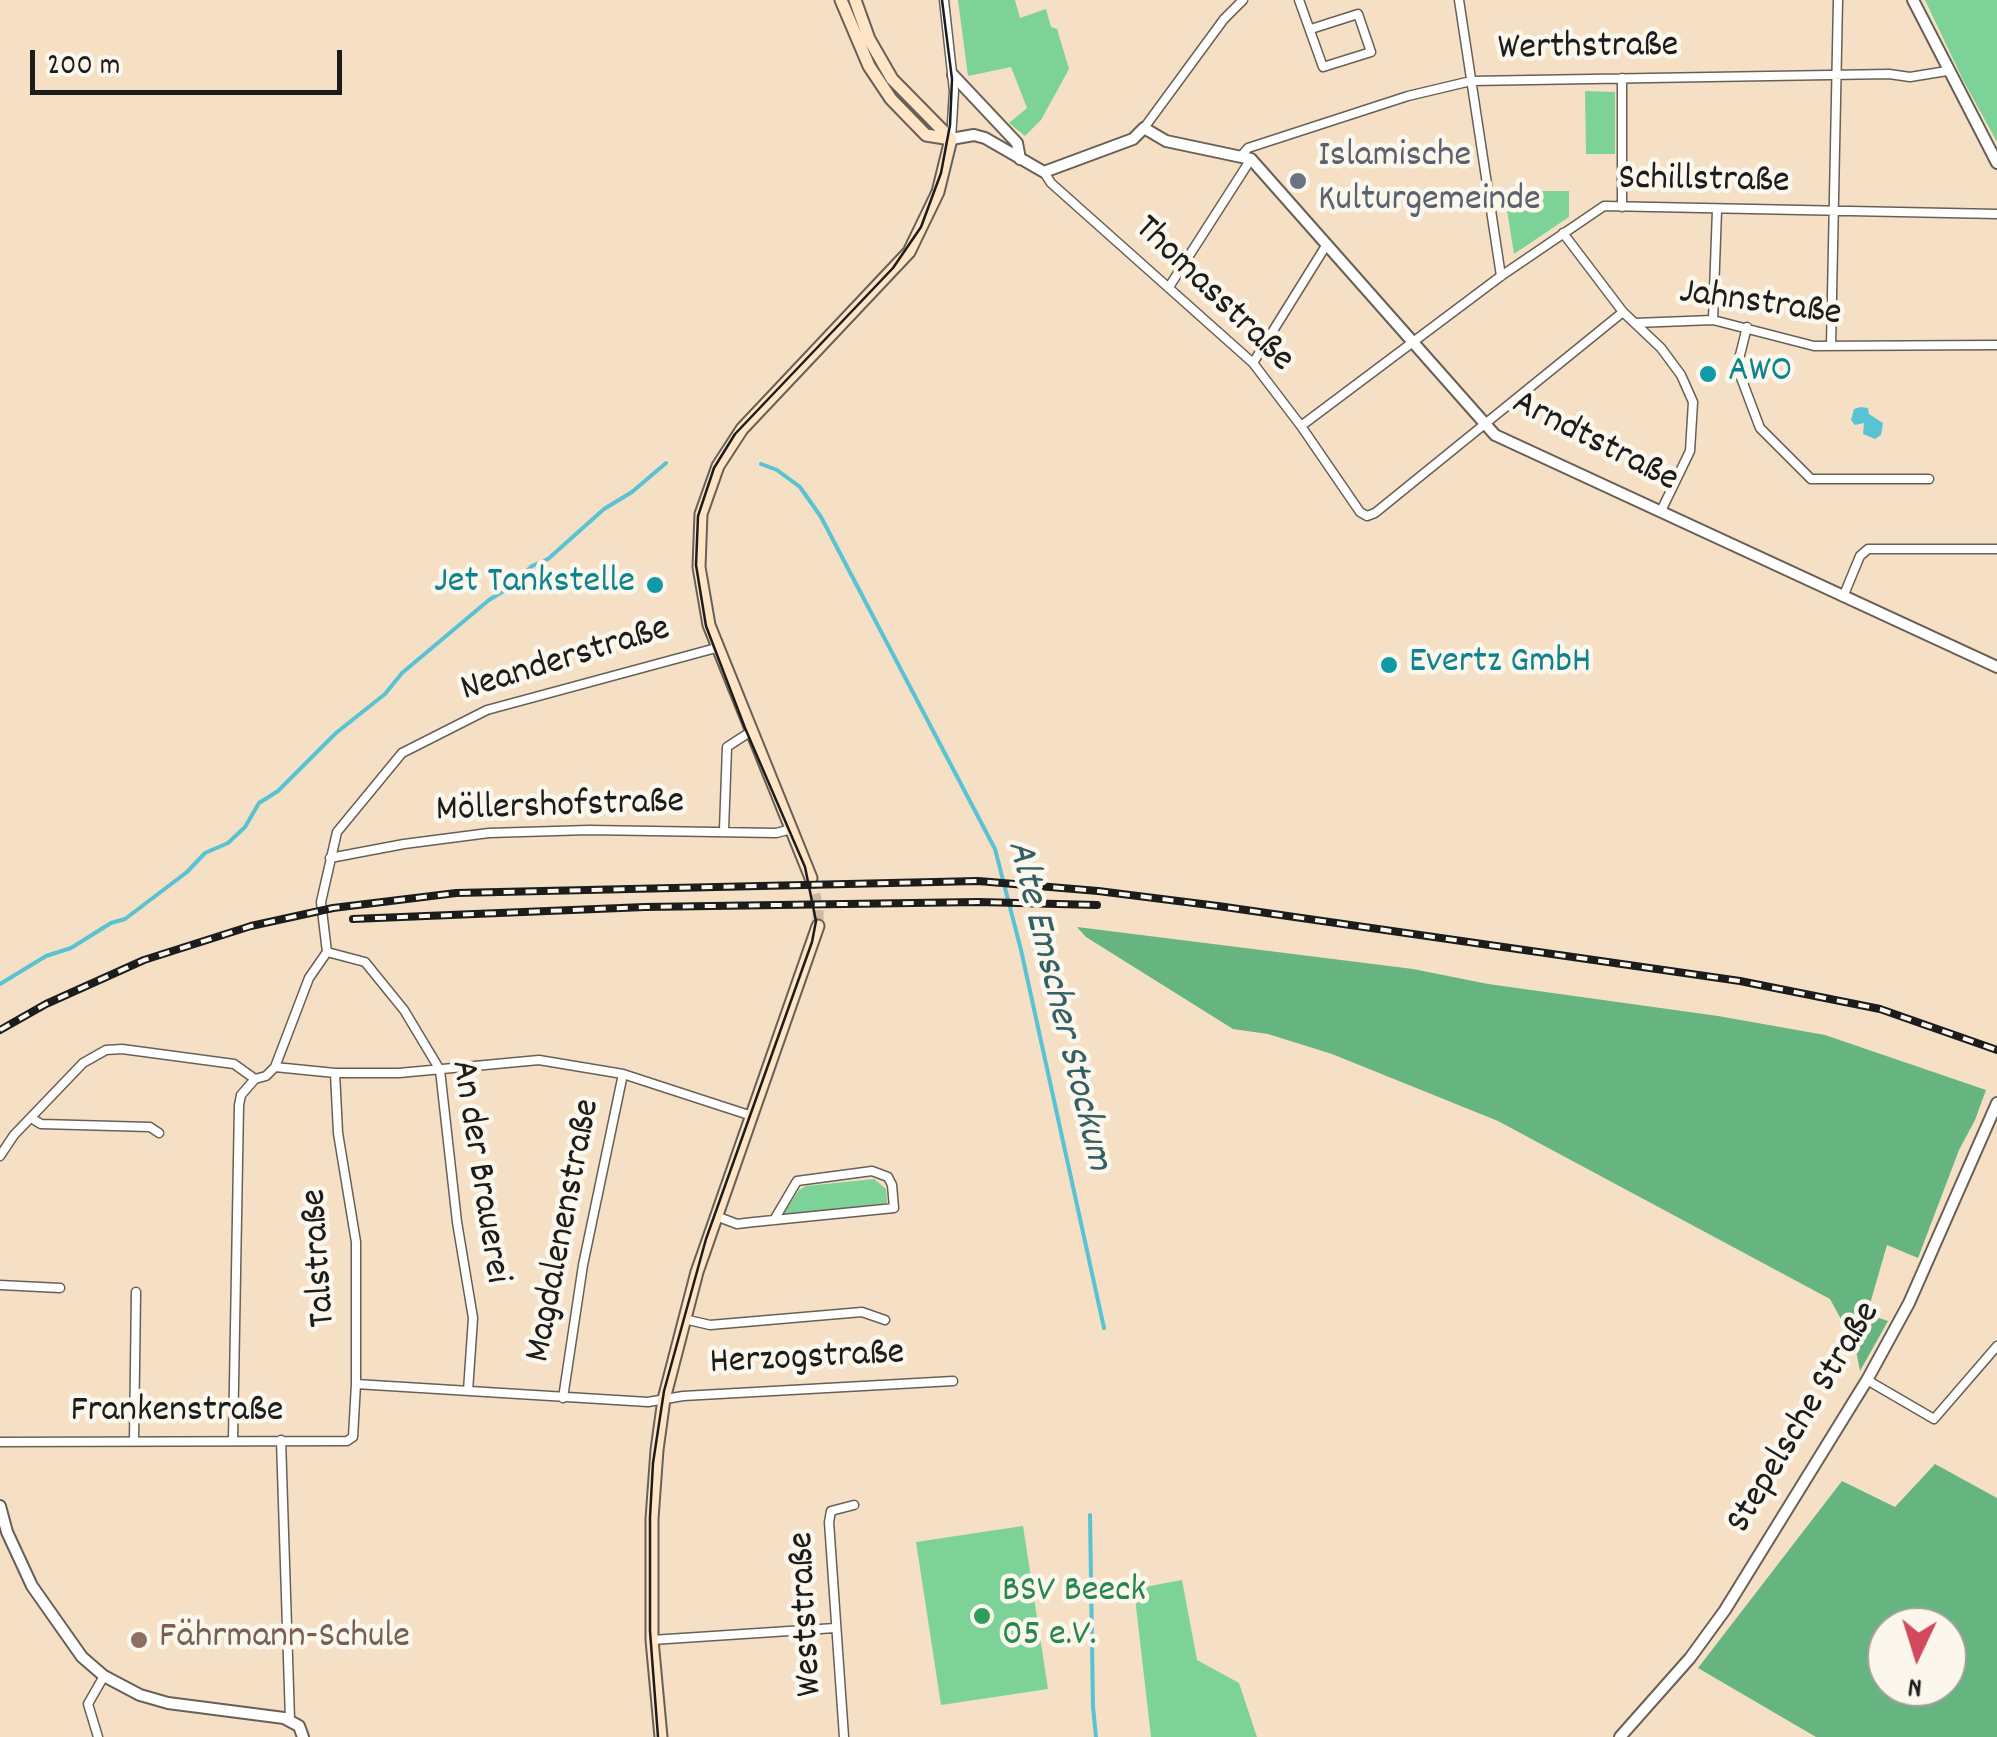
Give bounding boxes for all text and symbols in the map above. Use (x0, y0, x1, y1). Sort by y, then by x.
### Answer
street label: Werthstraße (1497, 26, 1679, 74)
scale bar (35, 30, 348, 92)
text: 200 m (47, 46, 120, 89)
place label: Islamische Kulturgemeinde (1318, 136, 1541, 225)
street label: Schillstraße (1618, 159, 1790, 207)
marker: Islamische Kulturgemeinde (1287, 170, 1309, 192)
street label: Thomasstraße (1122, 208, 1302, 384)
street label: Jahnstraße (1676, 272, 1844, 340)
place label: AWO (1728, 351, 1792, 397)
marker: AWO (1697, 363, 1719, 385)
street label: Arndtstraße (1503, 383, 1685, 505)
place label: Jet Tankstelle (434, 562, 635, 608)
marker: Jet Tankstelle (644, 574, 666, 596)
street label: Neanderstraße (456, 609, 676, 715)
place label: Evertz GmbH (1409, 642, 1591, 688)
marker: Evertz GmbH (1378, 654, 1400, 676)
street label: Möllershofstraße (435, 782, 685, 836)
water label: Alte Emscher Stockum (992, 836, 1120, 1176)
street label: An der Brauerei (437, 1057, 517, 1287)
street label: Magdalenenstraße (518, 1096, 614, 1366)
street label: Talstraße (294, 1187, 350, 1329)
street label: Stepelsche Straße (1719, 1295, 1893, 1543)
street label: Herzogstraße (708, 1333, 906, 1389)
street label: Frankenstraße (71, 1391, 283, 1437)
street label: Weststraße (782, 1530, 836, 1698)
place label: BSV Beeck 05 e.V. (1002, 1571, 1146, 1660)
marker: BSV Beeck 05 e.V. (971, 1605, 993, 1627)
north arrow (1867, 1607, 1967, 1707)
place label: Fährmann-Schule (159, 1617, 410, 1663)
marker: Fährmann-Schule (128, 1629, 150, 1651)
text: N (1907, 1664, 1923, 1705)

